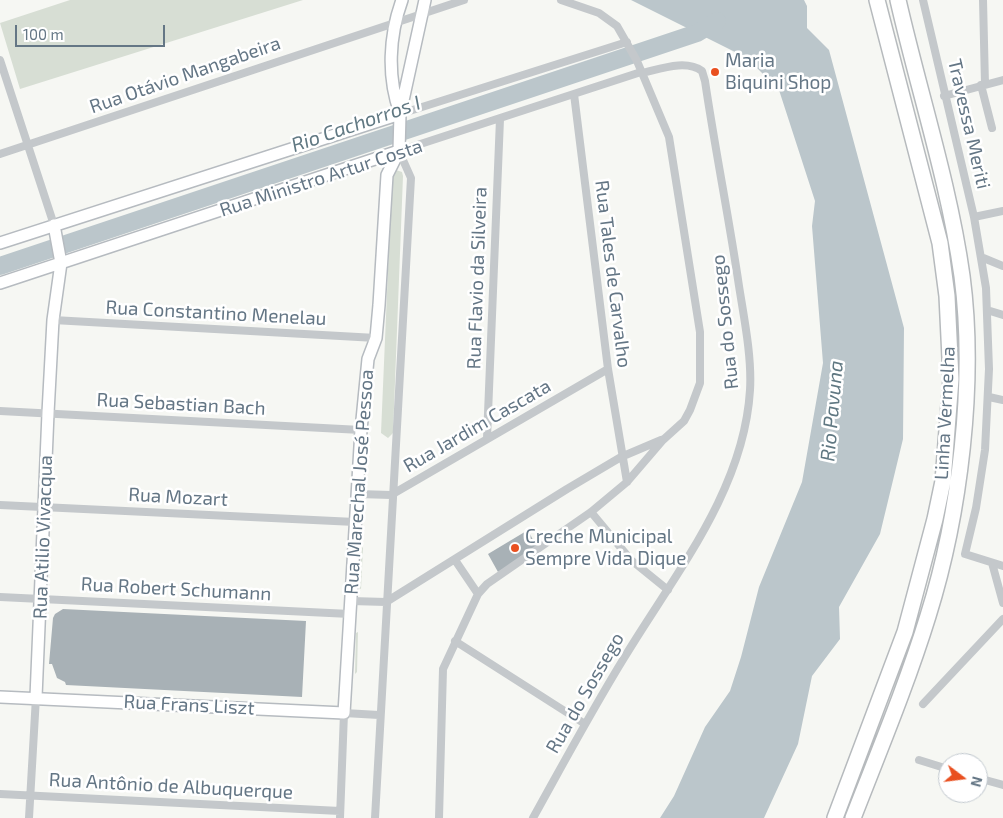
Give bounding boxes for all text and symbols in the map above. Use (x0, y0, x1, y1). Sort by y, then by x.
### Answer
scale bar (18, 15, 168, 47)
text: 100 m (23, 25, 64, 43)
street label: Rua Otávio Mangabeira (87, 32, 283, 118)
place label: Maria Biquini Shop (725, 50, 831, 94)
street label: Travessa Meriti (943, 57, 995, 191)
marker: Maria Biquini Shop (709, 66, 721, 78)
water label: Rio Cachorros I (288, 91, 424, 157)
street label: Rua Ministro Artur Costa (217, 134, 425, 222)
street label: Rua Tales de Carvalho (590, 179, 636, 369)
street label: Rua Flavio da Silveira (462, 186, 492, 370)
street label: Rua do Sossego (707, 253, 743, 391)
street label: Rua Constantino Menelau (105, 296, 327, 330)
street label: Linha Vermelha (930, 346, 960, 480)
water label: Rio Pavuna (816, 360, 848, 462)
street label: Rua Marechal José Pessoa (340, 369, 378, 595)
street label: Rua Jardim Cascata (399, 375, 555, 477)
street label: Rua Sebastian Bach (96, 388, 266, 420)
street label: Rua Atilio Vivacqua (29, 455, 57, 619)
street label: Rua Mozart (128, 483, 228, 511)
place label: Creche Municipal Sempre Vida Dique (525, 526, 686, 570)
marker: Creche Municipal Sempre Vida Dique (509, 542, 521, 554)
street label: Rua Robert Schumann (80, 573, 272, 605)
street label: Rua do Sossego (541, 629, 629, 757)
street label: Rua Frans Liszt (123, 690, 255, 720)
north arrow (938, 753, 988, 803)
street label: Rua Antônio de Albuquerque (48, 768, 294, 804)
text: N (967, 775, 987, 789)

